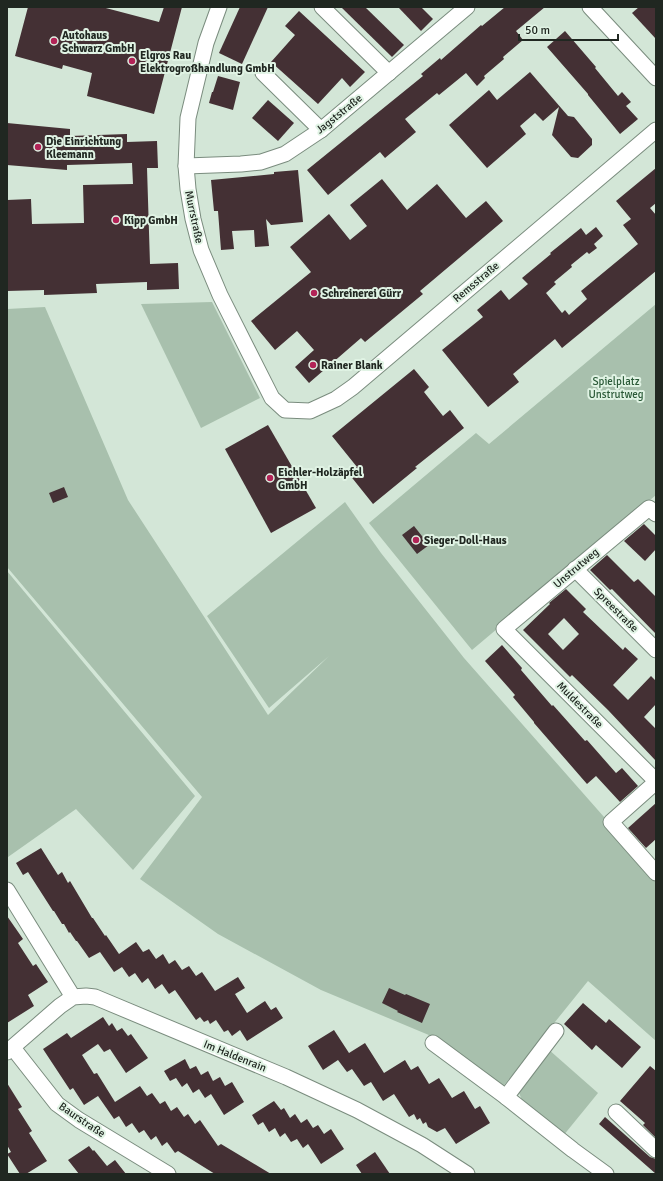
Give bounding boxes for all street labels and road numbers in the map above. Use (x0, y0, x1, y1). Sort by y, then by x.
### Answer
street label: Jagststraße (313, 92, 365, 136)
street label: Murrstraße (182, 189, 206, 245)
street label: Remsstraße (450, 259, 502, 305)
street label: Unstrutweg (551, 545, 601, 591)
street label: Spreestraße (591, 585, 641, 635)
street label: Muldestraße (554, 679, 606, 731)
street label: Im Haldenrain (202, 1038, 268, 1074)
street label: Baurstraße (56, 1100, 108, 1140)

